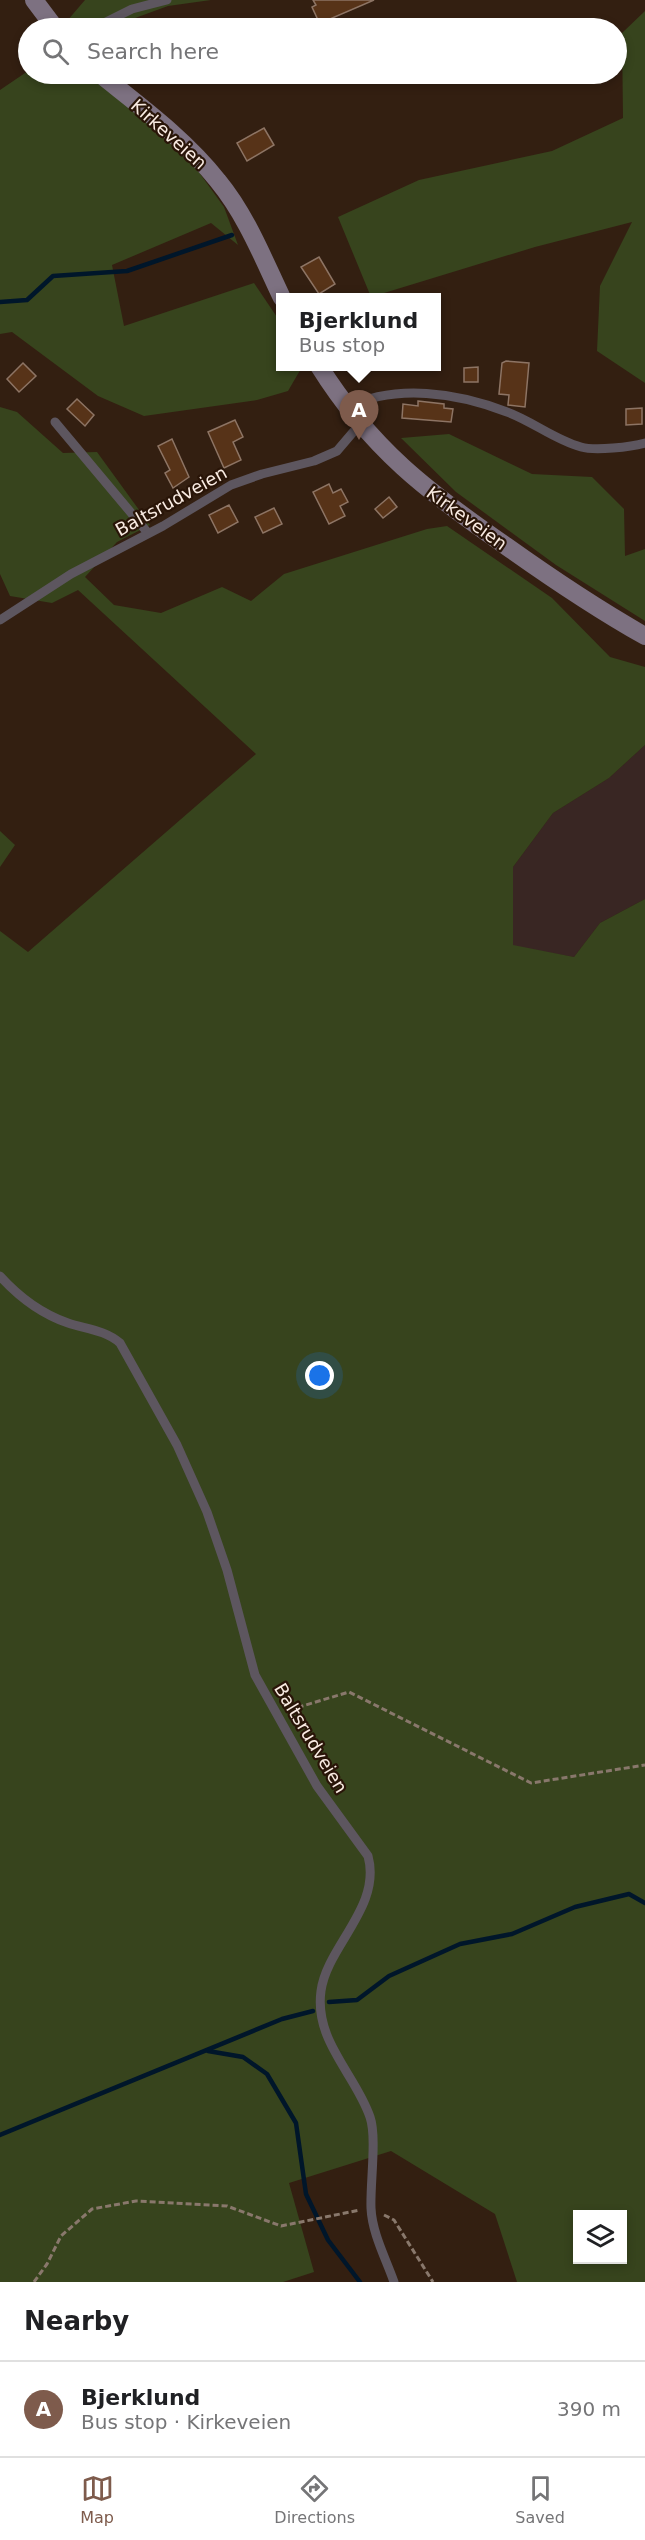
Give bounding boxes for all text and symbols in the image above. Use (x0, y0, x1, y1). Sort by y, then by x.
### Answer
search box (18, 18, 627, 84)
icon: search (39, 35, 72, 68)
text: Search here (87, 39, 219, 64)
street label: Kirkeveien (127, 95, 211, 173)
popup (276, 293, 441, 371)
text: Bjerklund (299, 308, 418, 333)
text: Bus stop (299, 333, 385, 357)
pin: A (340, 390, 378, 440)
street label: Baltsrudveien (112, 462, 230, 540)
street label: Kirkeveien (423, 482, 511, 554)
your location (305, 1361, 334, 1390)
street label: Baltsrudveien (270, 1679, 352, 1797)
map controls (573, 2210, 627, 2264)
button: layers (573, 2210, 627, 2264)
text: Nearby (24, 2306, 129, 2336)
text: Bjerklund (81, 2385, 200, 2410)
text: A (36, 2397, 51, 2421)
text: 390 m (557, 2397, 621, 2421)
text: Bus stop · Kirkeveien (81, 2410, 291, 2434)
tab: Map (80, 2472, 114, 2527)
tab: Directions (274, 2472, 355, 2527)
tab: Saved (515, 2472, 565, 2527)

